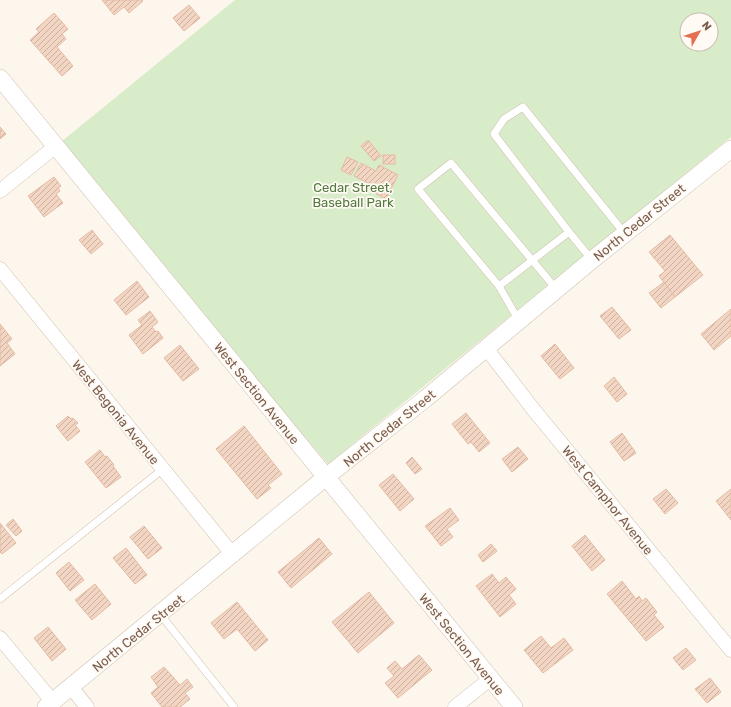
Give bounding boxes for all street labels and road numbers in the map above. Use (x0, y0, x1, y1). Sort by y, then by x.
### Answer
street label: North Cedar Street (590, 181, 688, 264)
street label: West Section Avenue (211, 339, 302, 447)
street label: West Begonia Avenue (68, 357, 162, 468)
street label: North Cedar Street (340, 387, 438, 470)
street label: West Camphor Avenue (559, 443, 656, 558)
street label: West Section Avenue (416, 590, 507, 698)
street label: North Cedar Street (89, 592, 187, 675)

